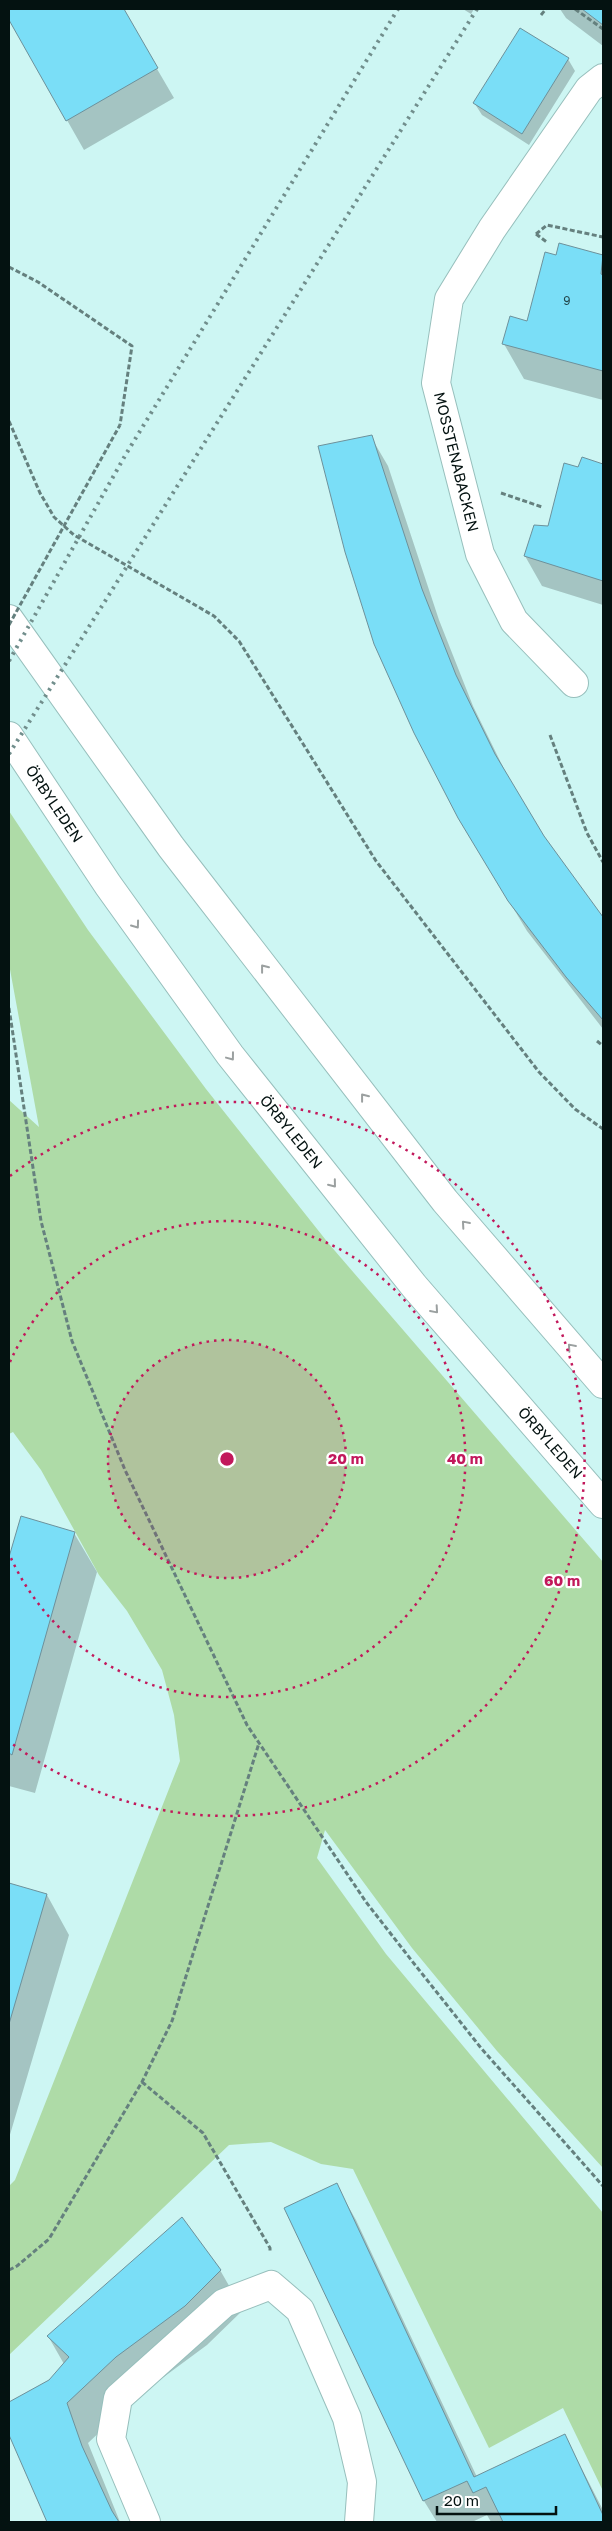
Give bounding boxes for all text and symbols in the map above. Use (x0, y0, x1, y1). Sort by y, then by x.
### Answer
house number: 9 (563, 293, 571, 308)
street label: MOSSTENABACKEN (431, 390, 483, 534)
street label: ÖRBYLEDEN (22, 761, 87, 845)
one-way arrow (130, 919, 139, 929)
one-way arrow (262, 965, 270, 974)
one-way arrow (226, 1051, 235, 1060)
street label: ÖRBYLEDEN (257, 1091, 327, 1172)
one-way arrow (361, 1093, 370, 1103)
one-way arrow (327, 1178, 335, 1187)
one-way arrow (462, 1221, 471, 1230)
one-way arrow (429, 1304, 438, 1313)
one-way arrow (568, 1343, 577, 1352)
street label: ÖRBYLEDEN (515, 1403, 587, 1482)
text: 20 m (328, 1449, 364, 1467)
text: 40 m (447, 1449, 483, 1467)
centre of rings (218, 1450, 236, 1468)
text: 60 m (544, 1571, 580, 1589)
scale bar (437, 2484, 556, 2516)
text: 20 m (444, 2491, 479, 2509)

